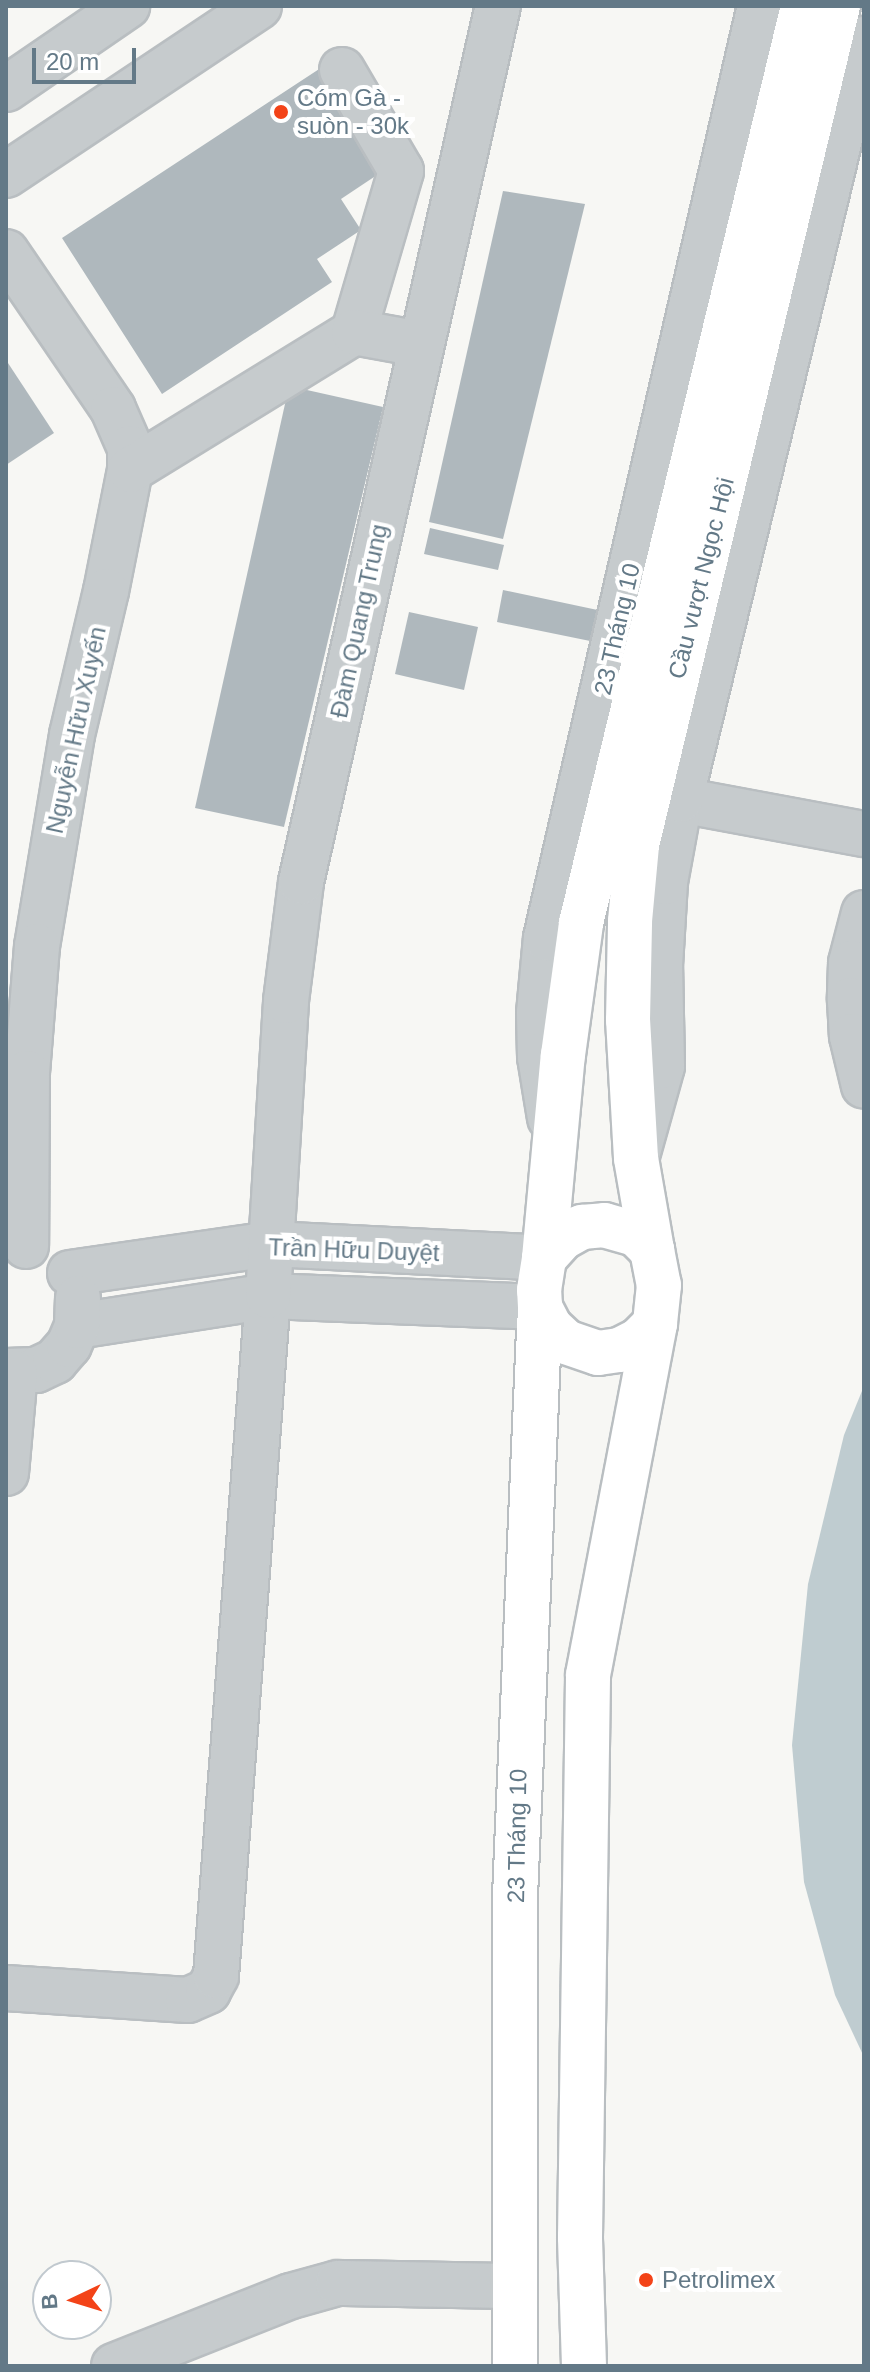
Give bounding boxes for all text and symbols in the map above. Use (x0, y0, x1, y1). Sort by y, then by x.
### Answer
scale bar (36, 32, 140, 82)
text: 20 m (46, 48, 99, 75)
place label: Cóm Gà - suòn - 30k (297, 84, 409, 140)
marker: Cóm Gà - suòn - 30k (272, 103, 290, 121)
street label: Cầu vượt Ngọc Hội (662, 474, 740, 682)
street label: Đàm Quang Trung (324, 521, 394, 721)
street label: 23 Tháng 10 (588, 560, 646, 698)
street label: Nguyễn Hữu Xuyến (40, 624, 112, 836)
street label: Trần Hữu Duyệt (268, 1233, 440, 1267)
street label: 23 Tháng 10 (501, 1768, 533, 1904)
north arrow (32, 2260, 112, 2340)
place label: Petrolimex (662, 2266, 775, 2294)
marker: Petrolimex (637, 2271, 655, 2289)
text: B (37, 2293, 63, 2310)

